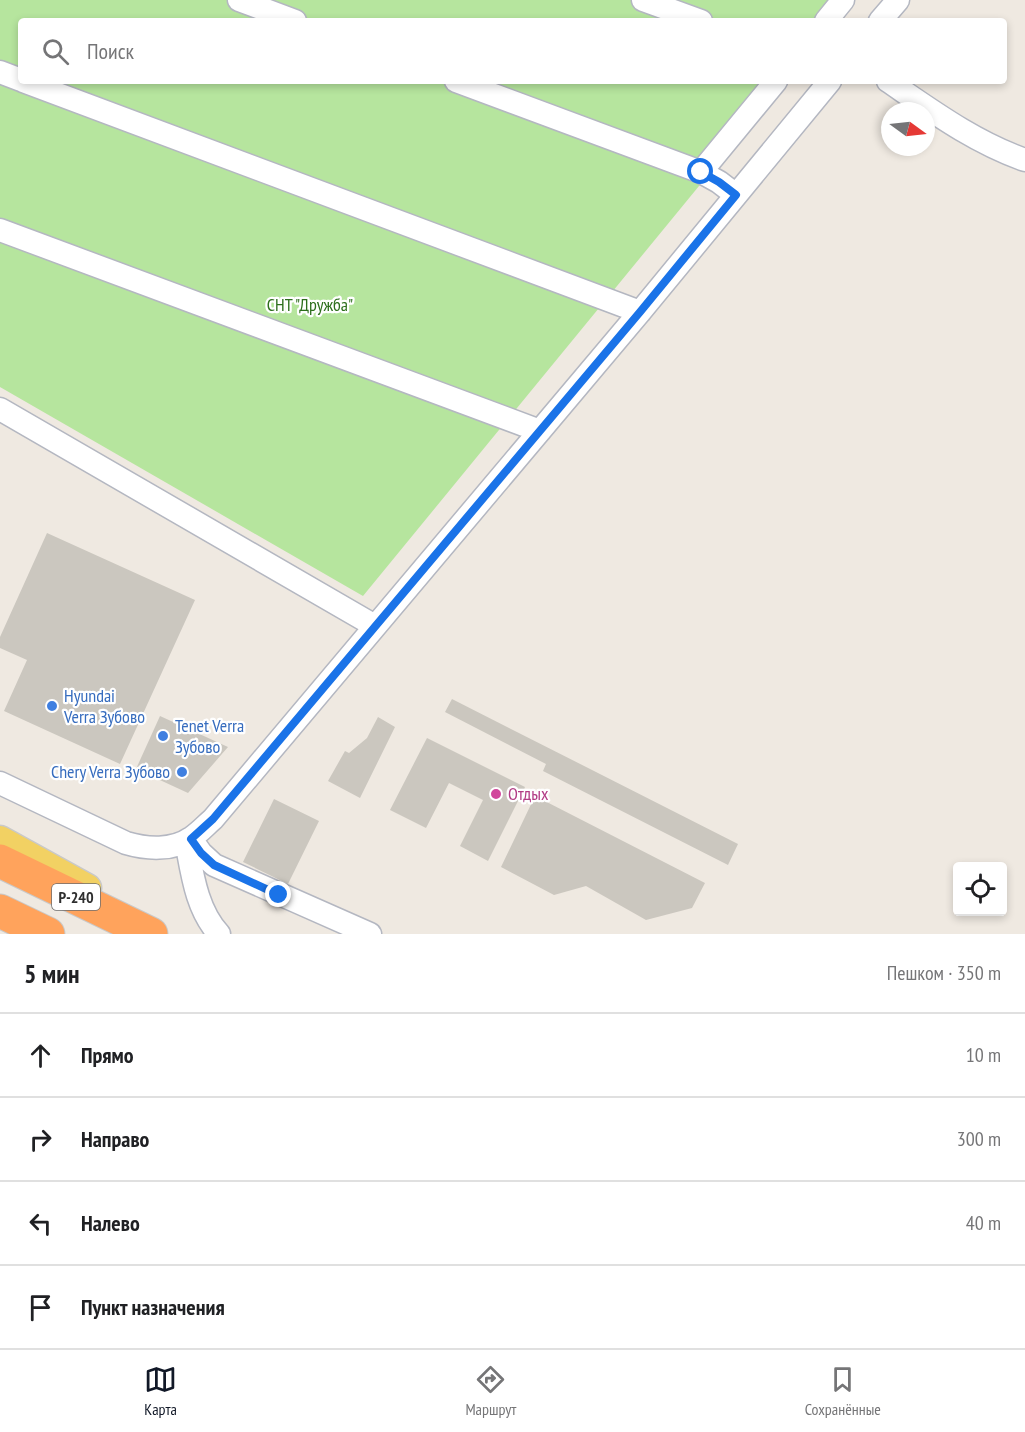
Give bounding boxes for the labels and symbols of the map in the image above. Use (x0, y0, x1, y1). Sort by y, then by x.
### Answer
north arrow (881, 102, 935, 156)
route start (687, 158, 713, 184)
park label: СНТ "Дружба" (267, 293, 353, 316)
place label: Hyundai Verra Зубово (63, 684, 145, 728)
marker: Hyundai Verra Зубово (45, 699, 59, 713)
place label: Tenet Verra Зубово (175, 714, 244, 758)
marker: Tenet Verra Зубово (156, 729, 170, 743)
place label: Chery Verra Зубово (51, 760, 170, 783)
marker: Chery Verra Зубово (175, 765, 189, 779)
place label: Отдых (508, 782, 549, 805)
marker: Отдых (489, 787, 503, 801)
route end (265, 881, 291, 907)
road number: Р-240 (52, 884, 100, 910)

